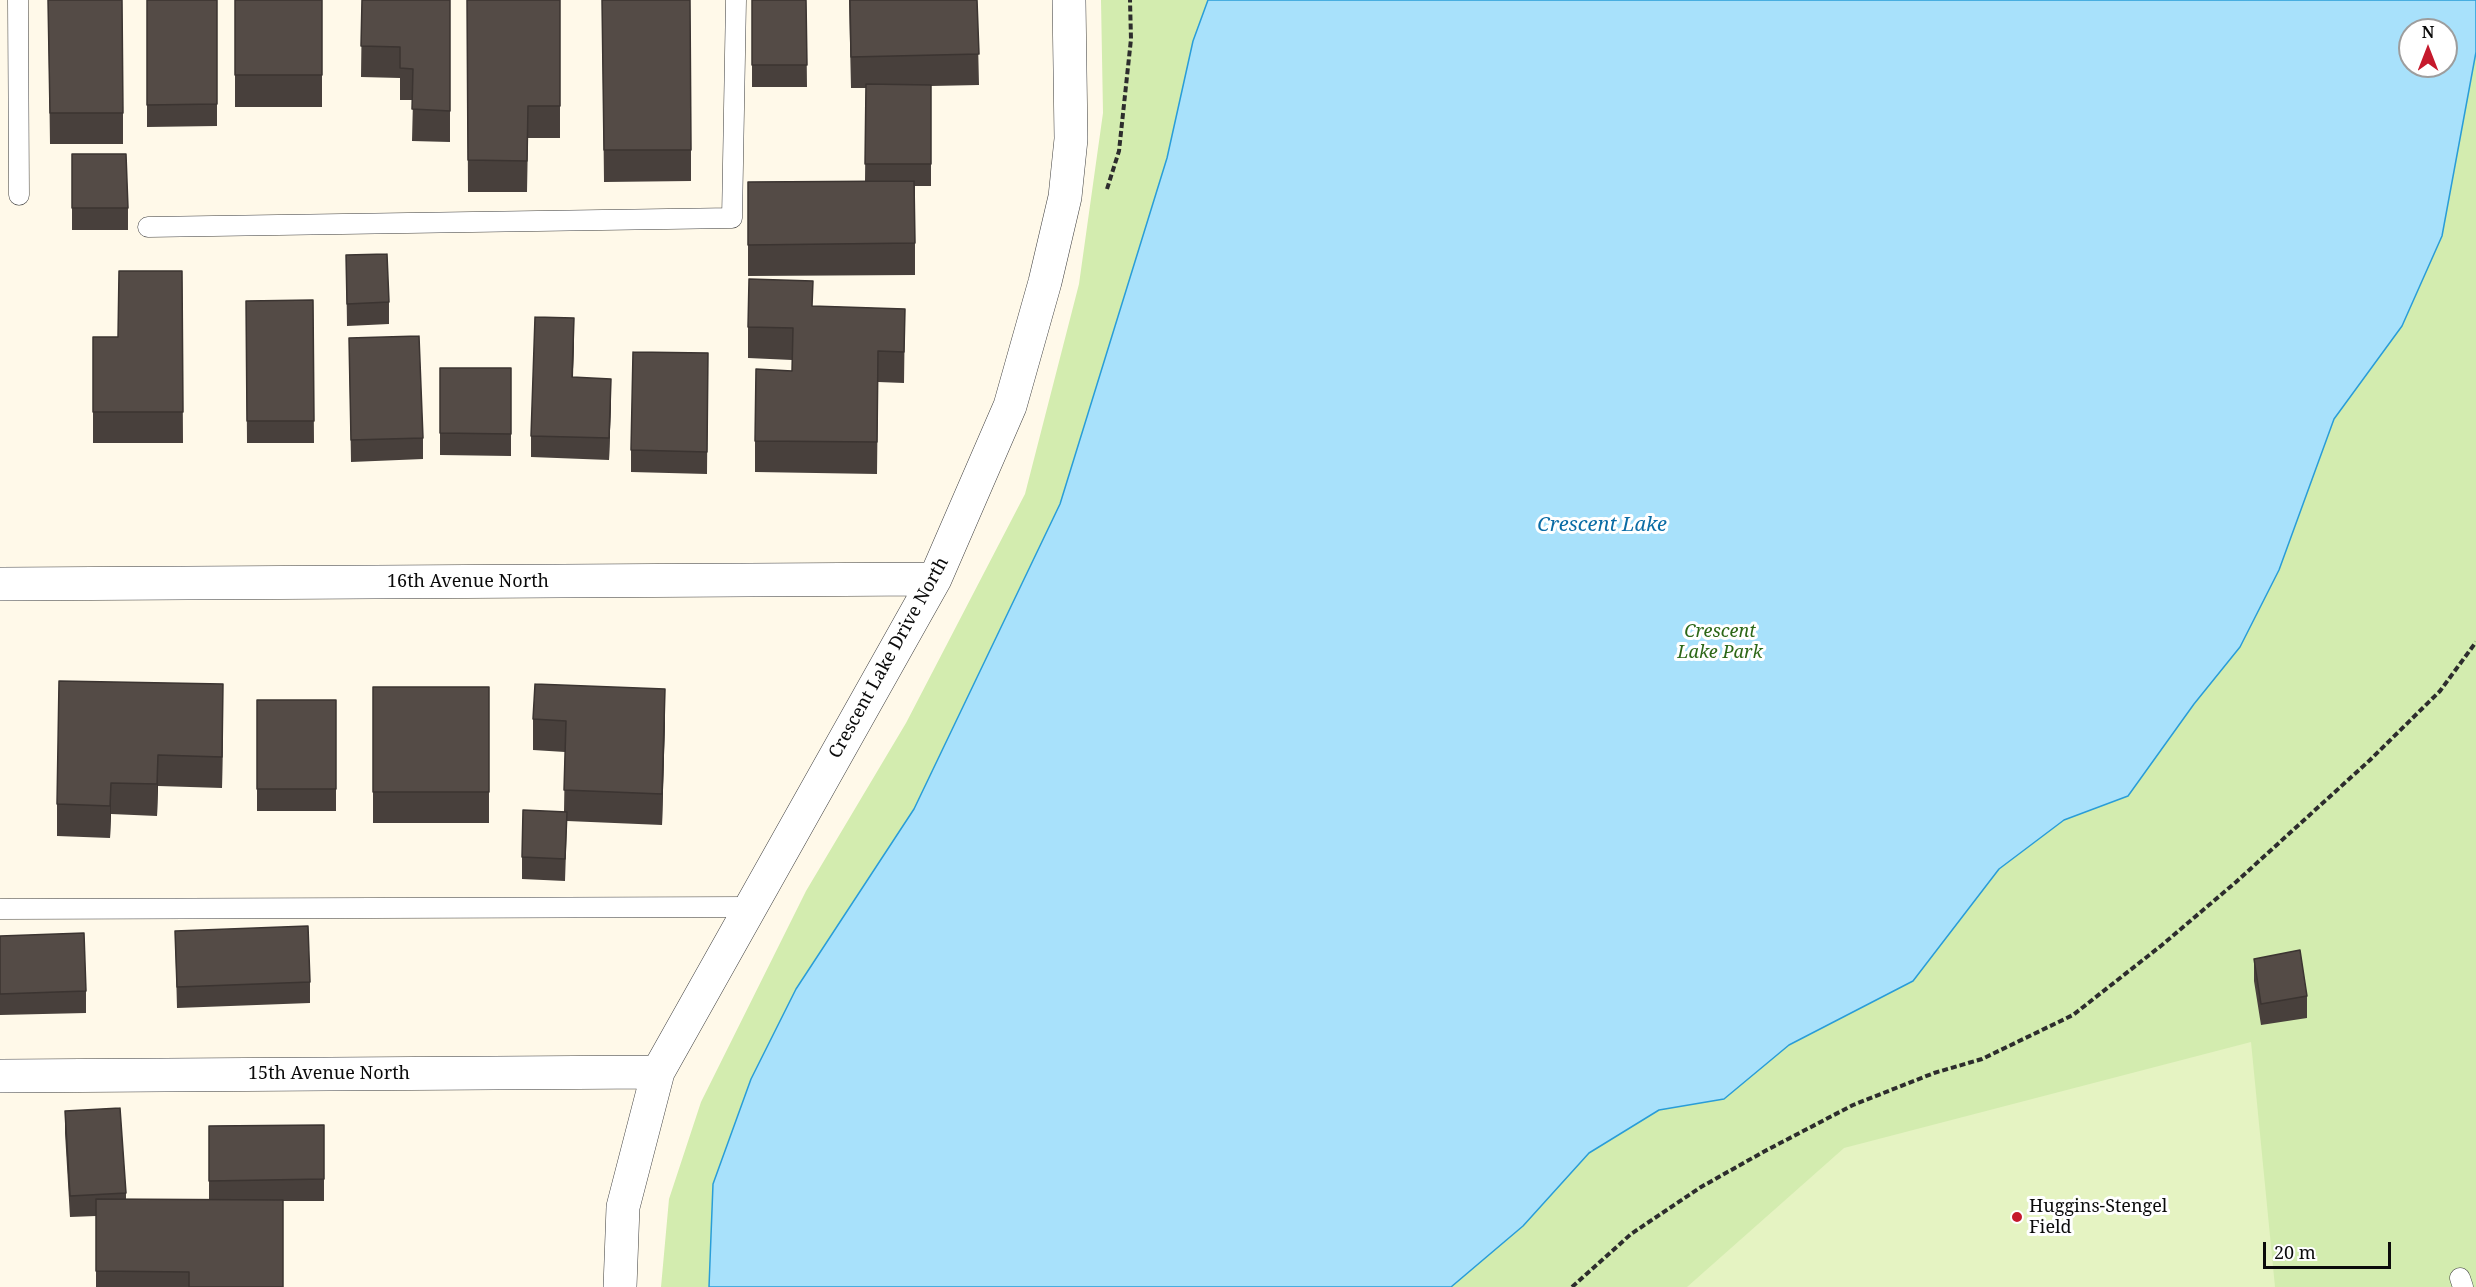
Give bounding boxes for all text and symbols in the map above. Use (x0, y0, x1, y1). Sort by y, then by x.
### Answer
north arrow (2398, 18, 2458, 78)
text: N (2422, 21, 2434, 43)
water label: Crescent Lake (1537, 513, 1667, 537)
street label: Crescent Lake Drive North (825, 554, 953, 762)
street label: 16th Avenue North (387, 571, 549, 593)
park label: Crescent Lake Park (1677, 621, 1763, 664)
street label: 15th Avenue North (248, 1063, 410, 1085)
place label: Huggins-Stengel Field (2029, 1196, 2167, 1238)
marker: Huggins-Stengel Field (2010, 1210, 2024, 1224)
scale bar (2266, 1230, 2394, 1268)
text: 20 m (2274, 1240, 2316, 1264)

